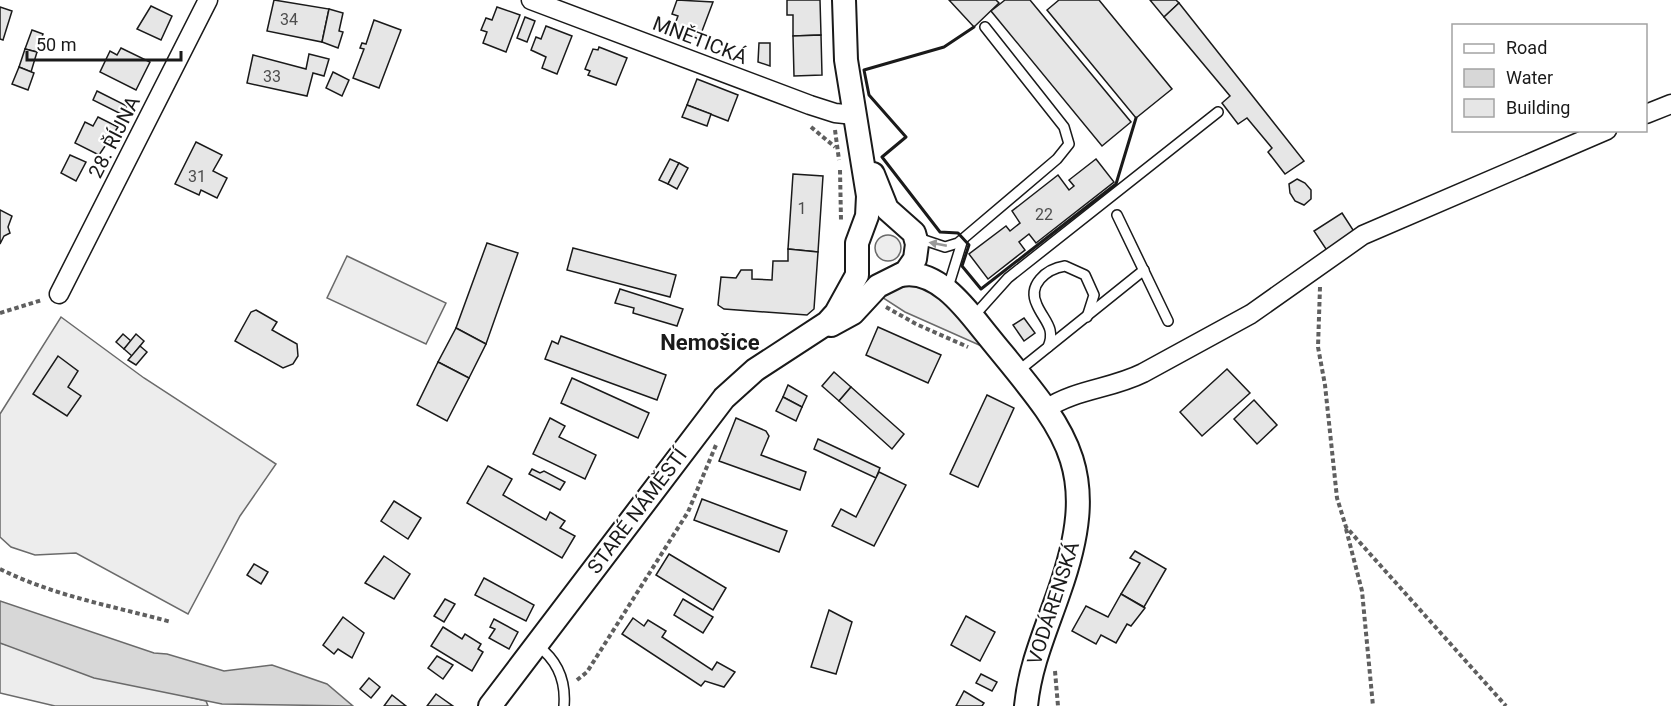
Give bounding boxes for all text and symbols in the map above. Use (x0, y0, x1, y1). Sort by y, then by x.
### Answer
house number: 34 (280, 10, 298, 29)
street label: MNĚTICKÁ (649, 11, 751, 69)
scale bar (27, 24, 182, 62)
legend (1452, 24, 1647, 132)
text: 50 m (36, 34, 76, 55)
text: Road (1506, 37, 1547, 58)
house number: 33 (263, 67, 281, 86)
text: Water (1506, 67, 1553, 88)
street label: 28. ŘÍJNA (83, 92, 145, 182)
text: Building (1506, 97, 1570, 118)
house number: 31 (188, 167, 206, 186)
house number: 1 (798, 199, 807, 218)
house number: 22 (1035, 205, 1053, 224)
one-way arrow (928, 239, 947, 248)
district label: Nemošice (660, 330, 760, 355)
street label: STARÉ NÁMĚSTÍ (582, 443, 692, 578)
street label: VODÁRENSKÁ (1022, 539, 1084, 667)

